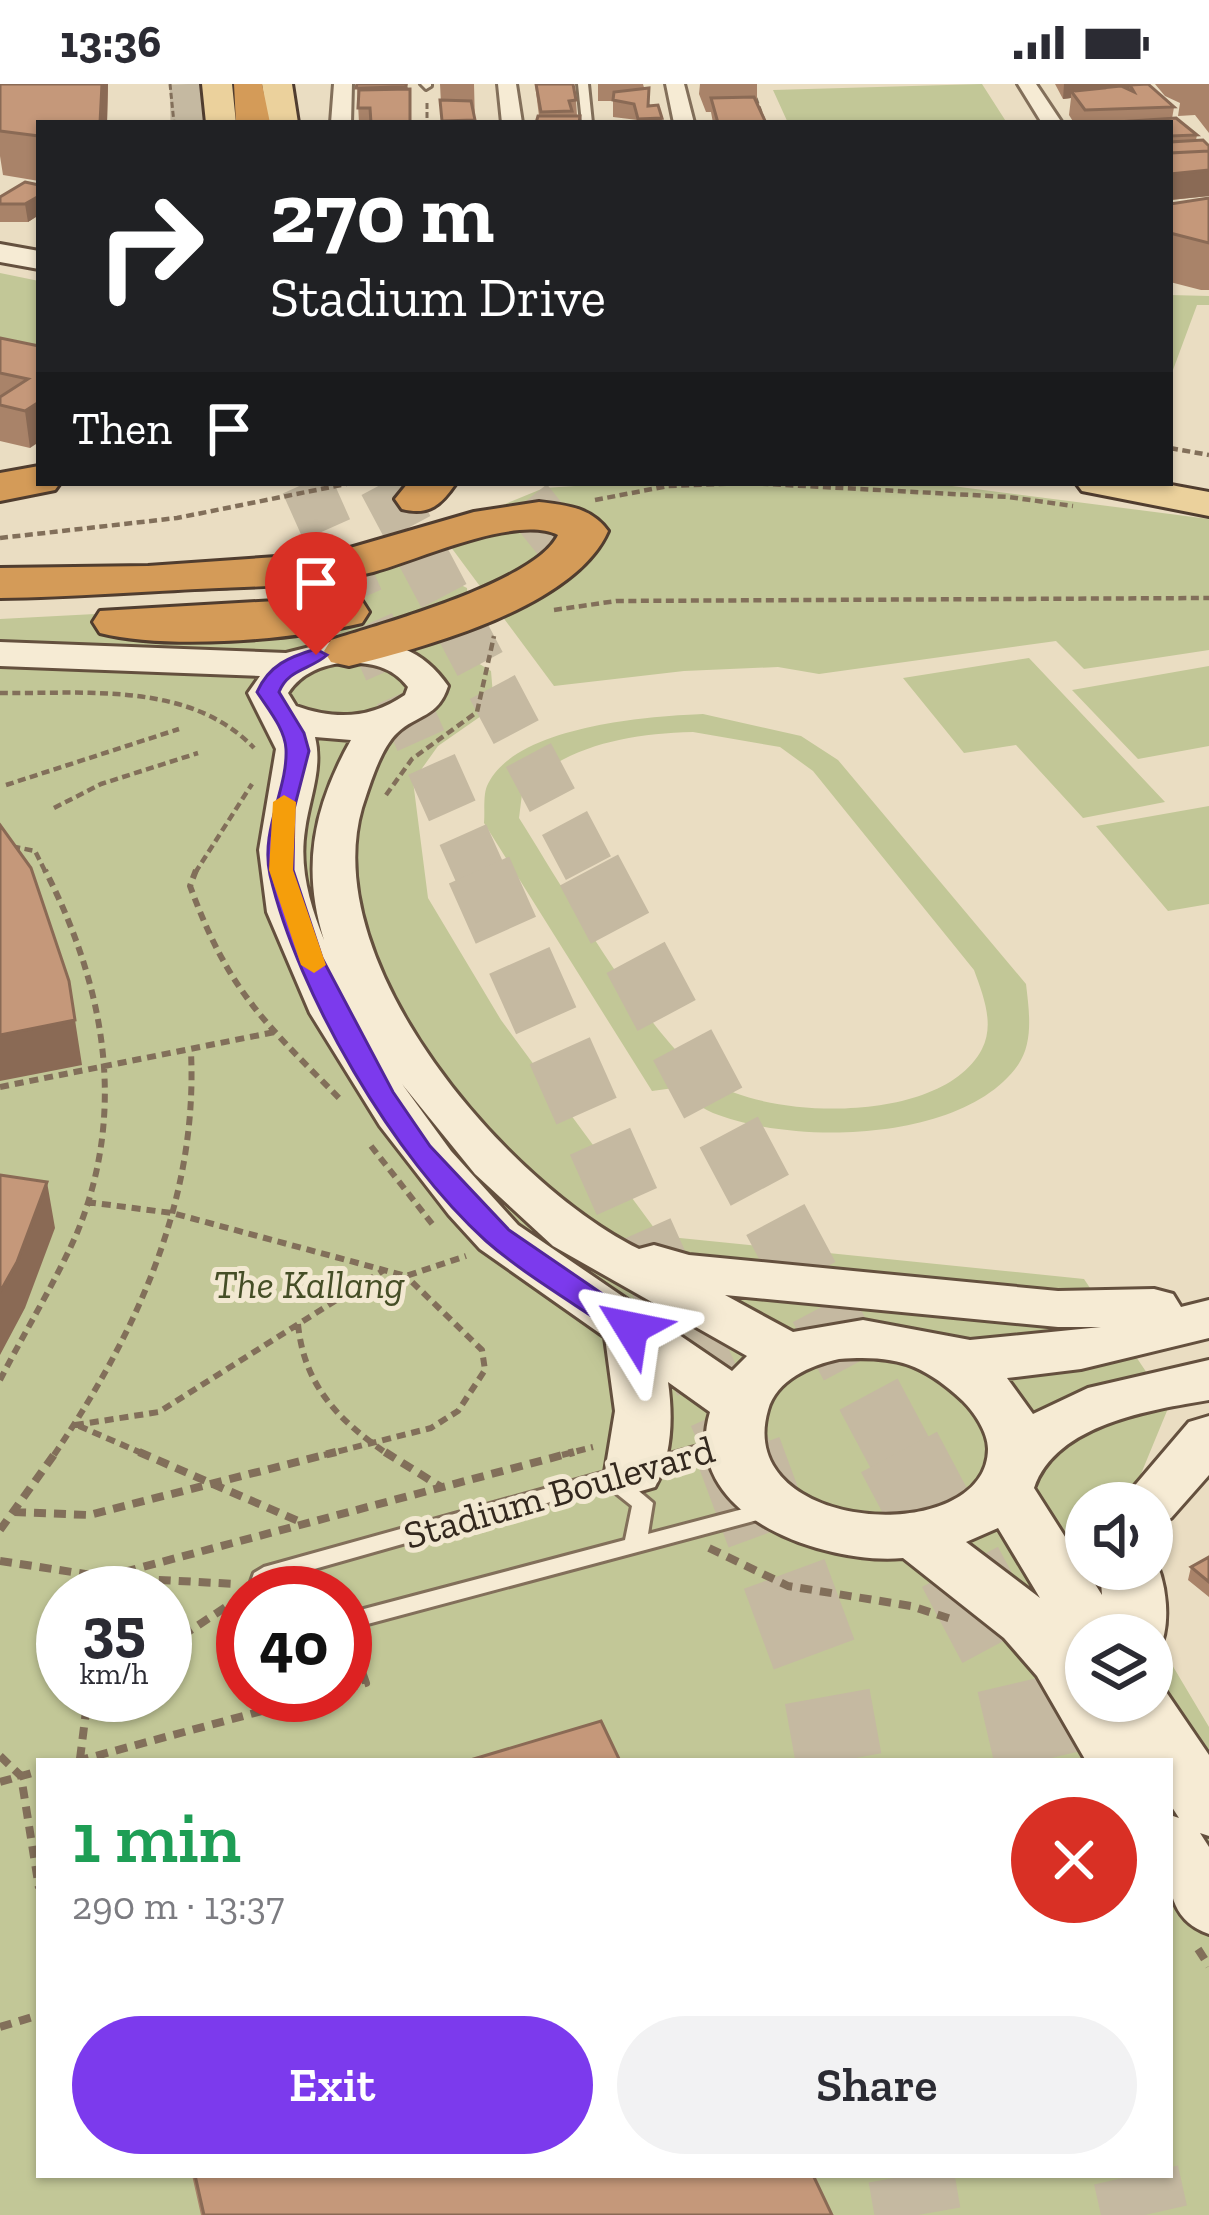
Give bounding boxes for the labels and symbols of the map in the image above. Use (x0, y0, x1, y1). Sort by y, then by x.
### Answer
pin (265, 532, 367, 655)
park label: The Kallang (214, 1261, 405, 1308)
position arrow (568, 1265, 694, 1391)
street label: Stadium Boulevard (398, 1425, 720, 1559)
speed limit sign: 40 (216, 1566, 372, 1722)

